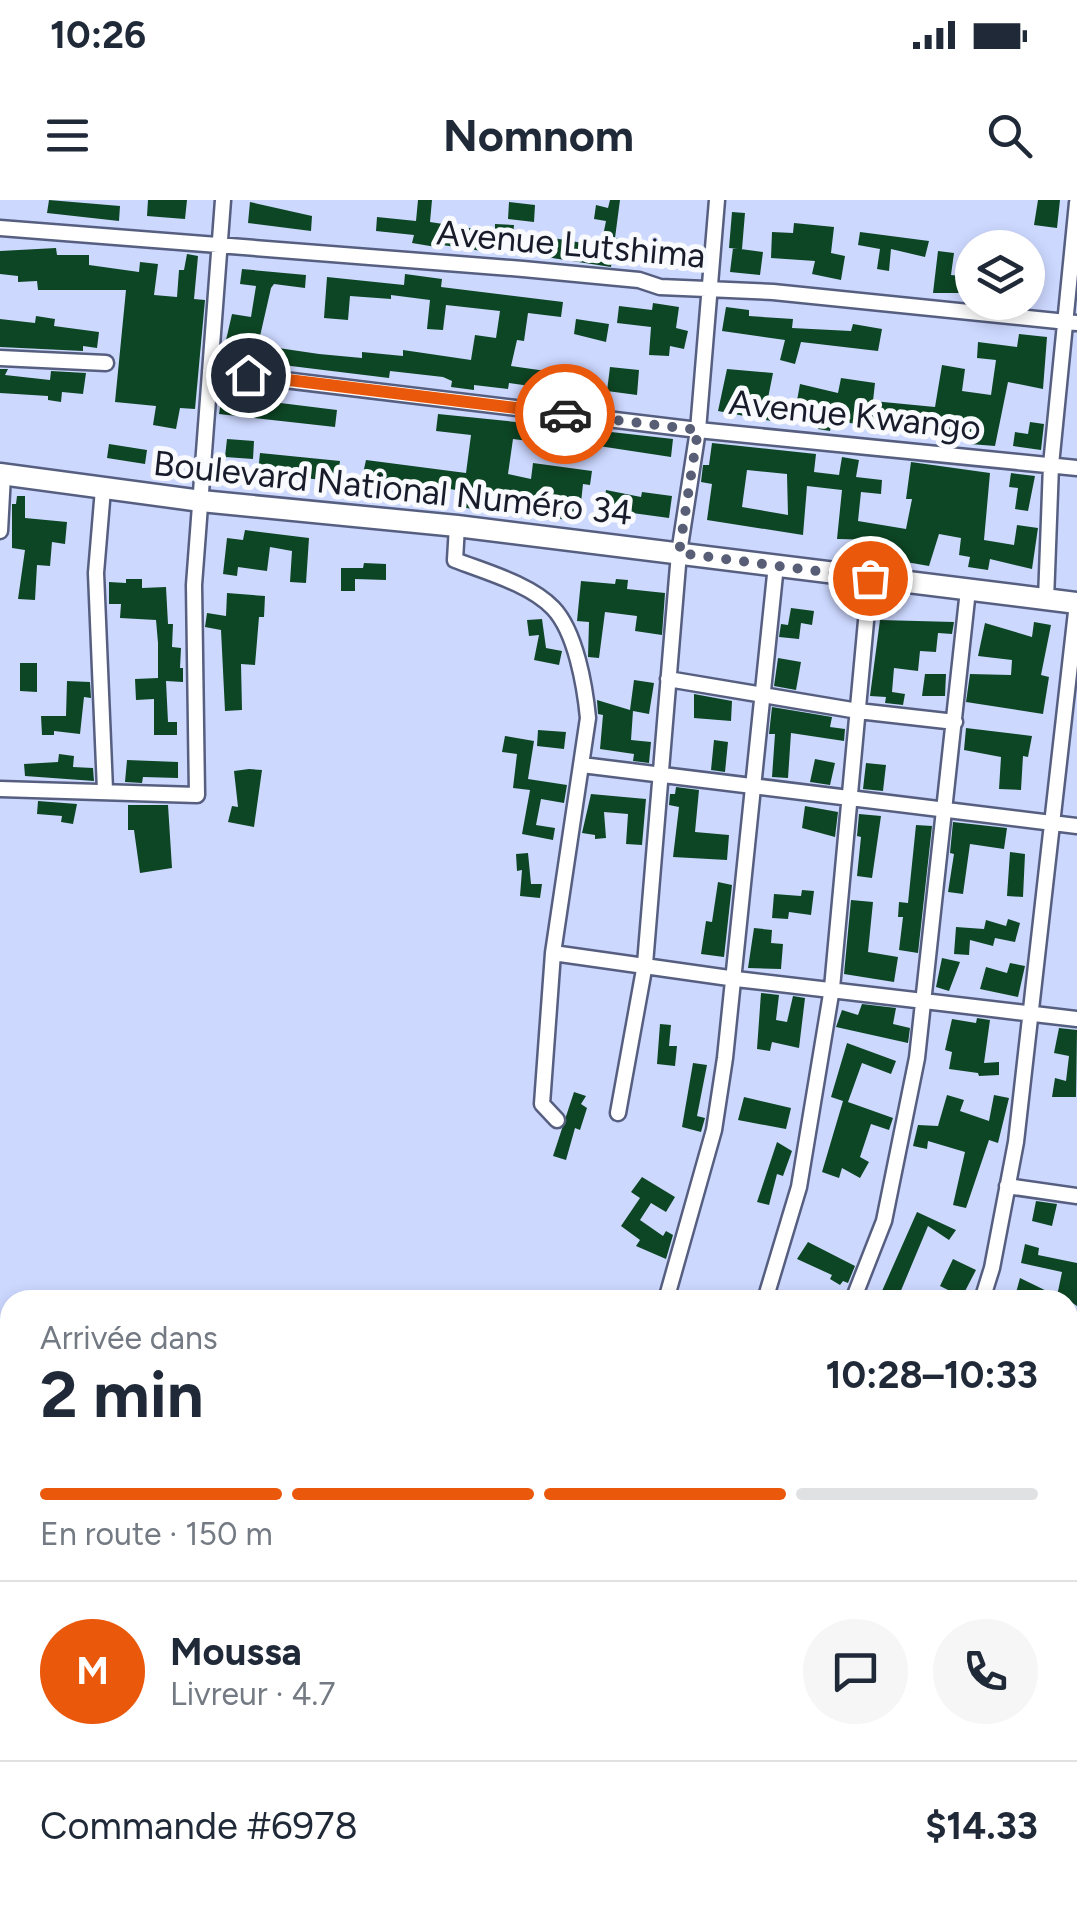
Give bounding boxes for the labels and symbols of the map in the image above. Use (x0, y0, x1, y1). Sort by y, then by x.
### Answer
street label: Avenue Lutshima (435, 211, 707, 277)
pin (206, 333, 291, 418)
courier (515, 364, 615, 464)
street label: Avenue Kwango (727, 381, 983, 449)
street label: Boulevard National Numéro 34 (151, 442, 635, 534)
pin (828, 536, 913, 621)

